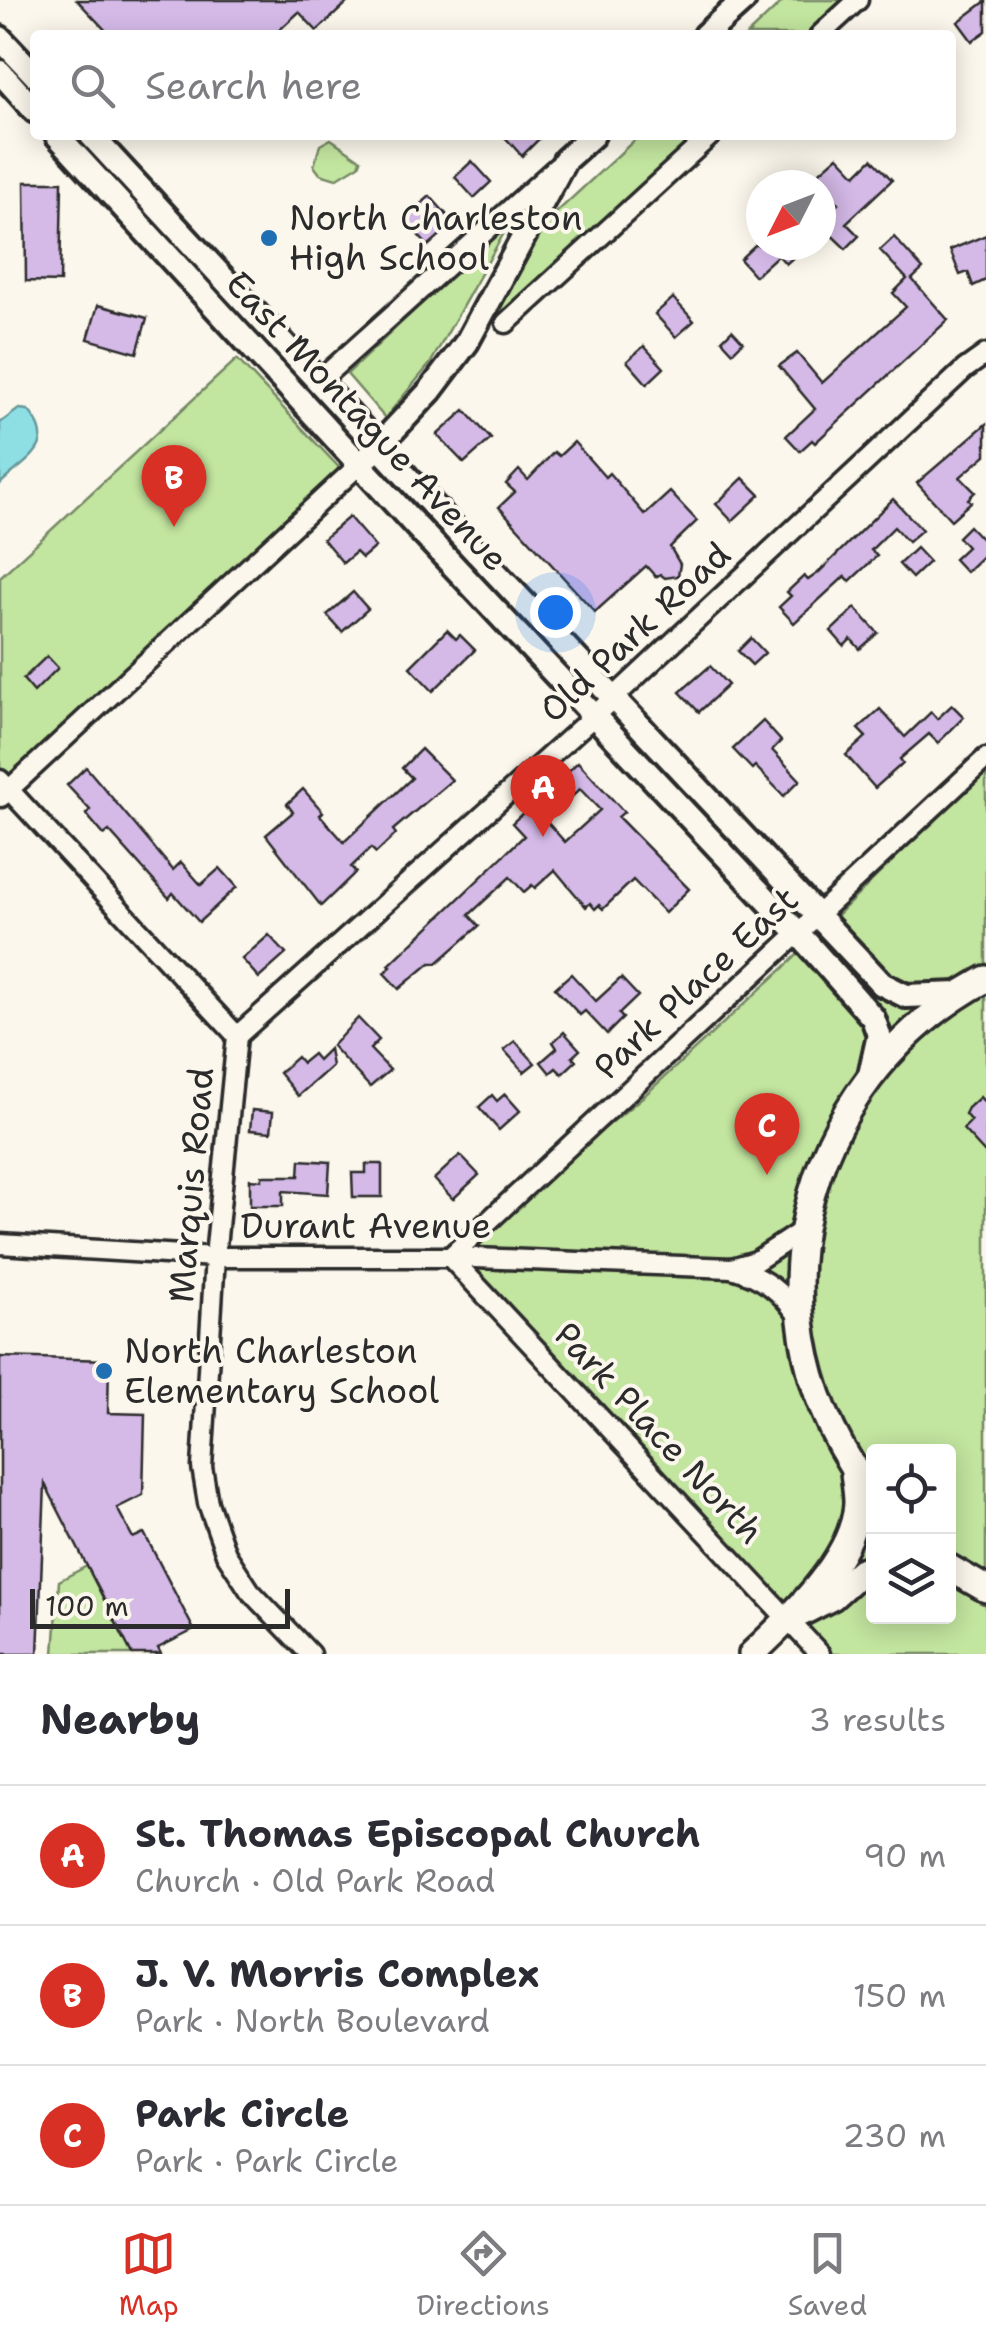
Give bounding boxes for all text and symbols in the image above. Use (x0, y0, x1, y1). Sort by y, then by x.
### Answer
search box (30, 30, 956, 140)
icon: search (65, 58, 120, 113)
text: Search here (145, 60, 362, 111)
north arrow (746, 170, 836, 260)
place label: North Charleston High School (289, 194, 582, 281)
marker: North Charleston High School (258, 227, 280, 249)
street label: East Montague Avenue (216, 260, 519, 581)
pin: B (142, 444, 206, 527)
street label: Old Park Road (529, 531, 740, 732)
your location (530, 587, 581, 638)
pin: A (510, 754, 576, 837)
street label: Park Place East (583, 876, 808, 1090)
street label: Marquis Road (157, 1065, 224, 1305)
pin: C (734, 1092, 800, 1175)
street label: Durant Avenue (241, 1202, 491, 1249)
street label: Park Place North (544, 1312, 775, 1554)
place label: North Charleston Elementary School (124, 1327, 440, 1414)
marker: North Charleston Elementary School (93, 1360, 115, 1382)
map controls (866, 1444, 956, 1624)
button: locate (866, 1444, 956, 1534)
button: layers (866, 1534, 956, 1624)
scale bar (30, 1584, 290, 1628)
text: 100 m (45, 1587, 129, 1625)
text: Nearby (40, 1691, 200, 1747)
text: 3 results (809, 1698, 946, 1741)
text: St. Thomas Episcopal Church (135, 1808, 701, 1859)
text: A (60, 1834, 85, 1877)
text: 90 m (863, 1834, 946, 1877)
text: Church · Old Park Road (135, 1859, 495, 1902)
text: J. V. Morris Complex (135, 1948, 539, 1999)
text: B (63, 1974, 82, 2017)
text: 150 m (853, 1974, 946, 2017)
text: Park · North Boulevard (135, 1999, 490, 2042)
text: Park Circle (135, 2088, 349, 2139)
text: C (63, 2114, 82, 2157)
text: 230 m (843, 2114, 946, 2157)
text: Park · Park Circle (135, 2139, 398, 2182)
tab: Map (119, 2226, 179, 2324)
tab: Directions (416, 2226, 550, 2324)
tab: Saved (788, 2226, 867, 2324)

